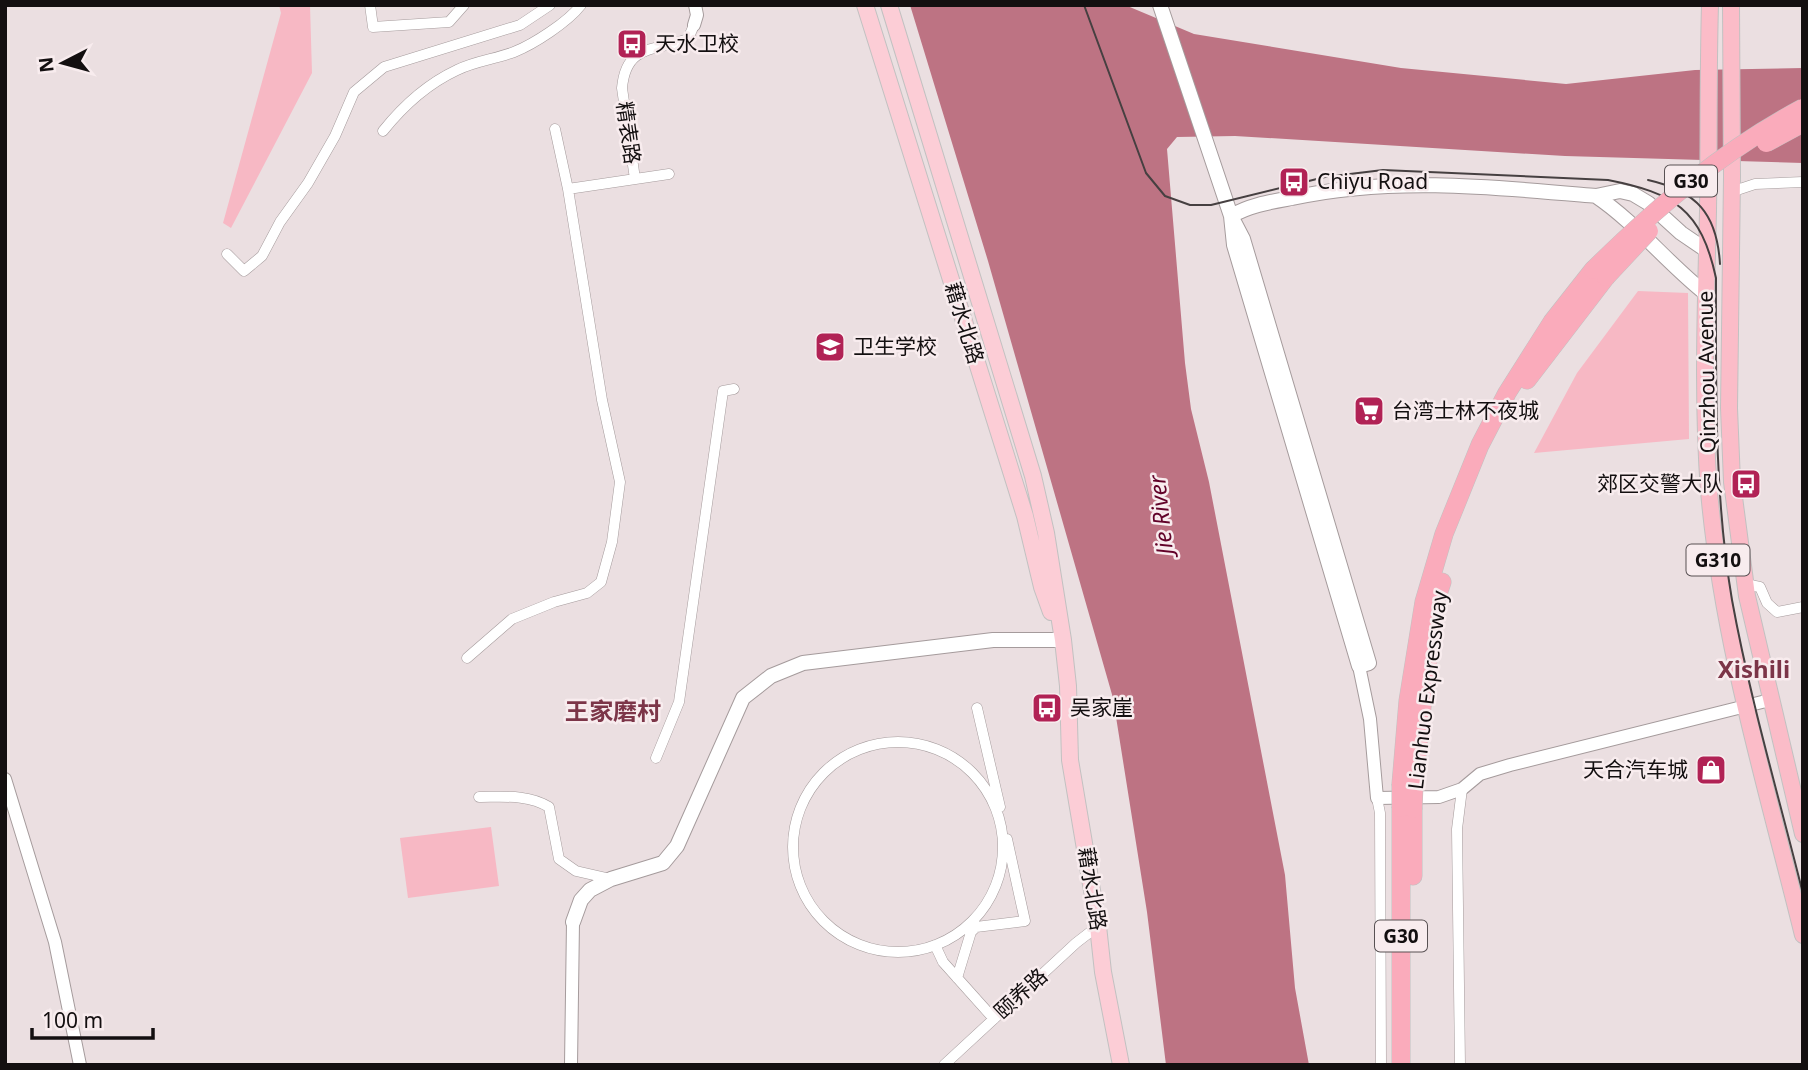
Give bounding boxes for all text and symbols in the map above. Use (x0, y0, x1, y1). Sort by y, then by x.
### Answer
bus stop icon: 天水卫校 (615, 27, 649, 61)
north arrow (28, 28, 98, 98)
place label: 天水卫校 (655, 29, 739, 57)
text: N (32, 56, 60, 74)
street label: 精表路 (611, 100, 647, 166)
bus stop icon: Chiyu Road (1277, 165, 1311, 199)
road number: G30 (1665, 166, 1717, 196)
place label: Chiyu Road (1317, 167, 1428, 195)
street label: 藉水北路 (939, 278, 991, 367)
street label: Qinzhou Avenue (1691, 291, 1721, 454)
school or university icon: 卫生学校 (813, 330, 847, 364)
place label: 卫生学校 (853, 332, 937, 360)
supermarket icon: 台湾士林不夜城 (1352, 394, 1386, 428)
place label: 台湾士林不夜城 (1392, 396, 1539, 424)
bus stop icon: 郊区交警大队 (1729, 467, 1763, 501)
place label: 郊区交警大队 (1597, 469, 1723, 497)
water label: Jie River (1140, 473, 1181, 561)
road number: G310 (1686, 544, 1750, 576)
street label: Lianhuo Expressway (1401, 589, 1453, 791)
district label: Xishili (1718, 652, 1790, 685)
bus stop icon: 吴家崖 (1030, 691, 1064, 725)
place label: 吴家崖 (1070, 693, 1133, 721)
district label: 王家磨村 (565, 694, 661, 727)
shop icon: 天合汽车城 (1694, 753, 1728, 787)
place label: 天合汽车城 (1583, 755, 1688, 783)
street label: 藉水北路 (1073, 845, 1113, 933)
road number: G30 (1375, 920, 1427, 952)
street label: 颐养路 (988, 962, 1053, 1025)
scale bar (32, 996, 152, 1040)
text: 100 m (42, 1006, 103, 1034)

